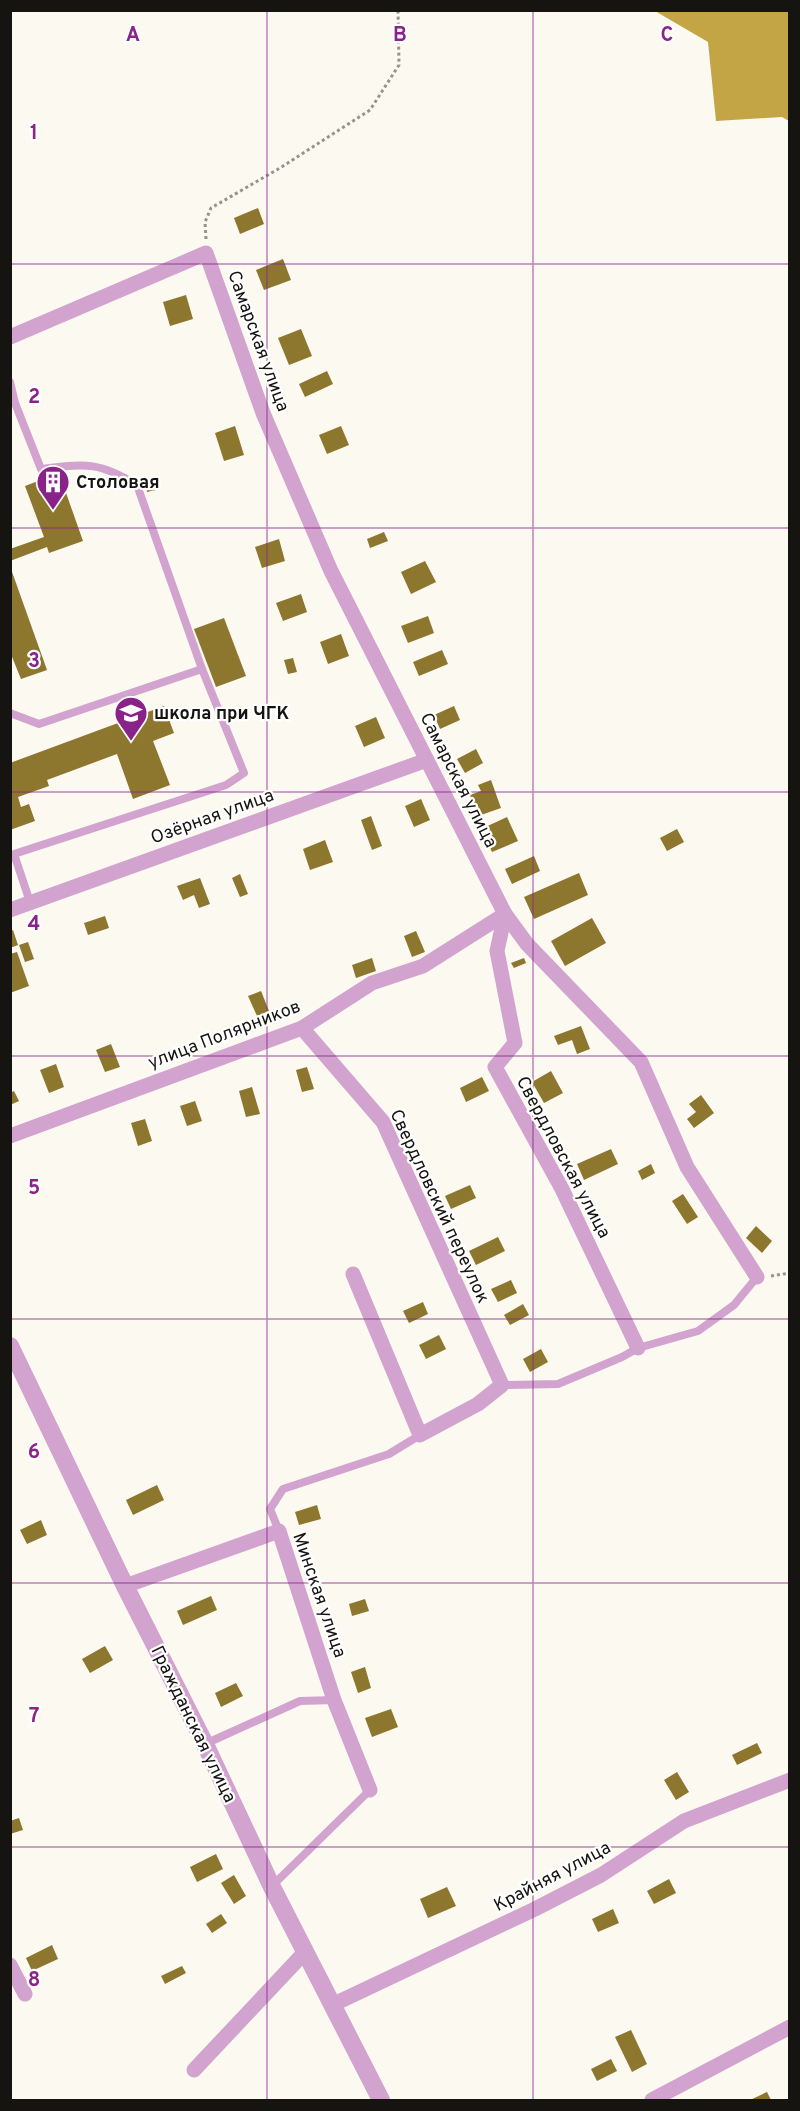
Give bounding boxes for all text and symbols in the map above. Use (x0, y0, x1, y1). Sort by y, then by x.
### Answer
text: A (126, 23, 140, 49)
text: B (393, 23, 407, 49)
text: C (661, 23, 673, 49)
text: 1 (30, 121, 38, 147)
street label: Самарская улица (221, 268, 294, 415)
text: 2 (28, 385, 40, 411)
building icon: Столовая (35, 464, 71, 511)
place label: Столовая (76, 472, 160, 495)
text: 3 (28, 649, 40, 675)
school or university icon: школа при ЧГК (113, 695, 149, 742)
place label: школа при ЧГК (154, 703, 289, 726)
street label: Самарская улица (414, 709, 502, 852)
street label: Озёрная улица (148, 784, 277, 850)
text: 4 (28, 912, 40, 938)
street label: улица Полярников (145, 996, 304, 1075)
street label: Свердловская улица (510, 1073, 615, 1243)
street label: Свердловский переулок (384, 1106, 494, 1307)
text: 5 (28, 1176, 40, 1202)
text: 6 (28, 1440, 40, 1466)
street label: Минская улица (286, 1530, 351, 1661)
street label: Гражданская улица (145, 1642, 241, 1807)
text: 7 (29, 1704, 39, 1730)
street label: Крайняя улица (490, 1837, 615, 1918)
text: 8 (28, 1968, 40, 1994)

